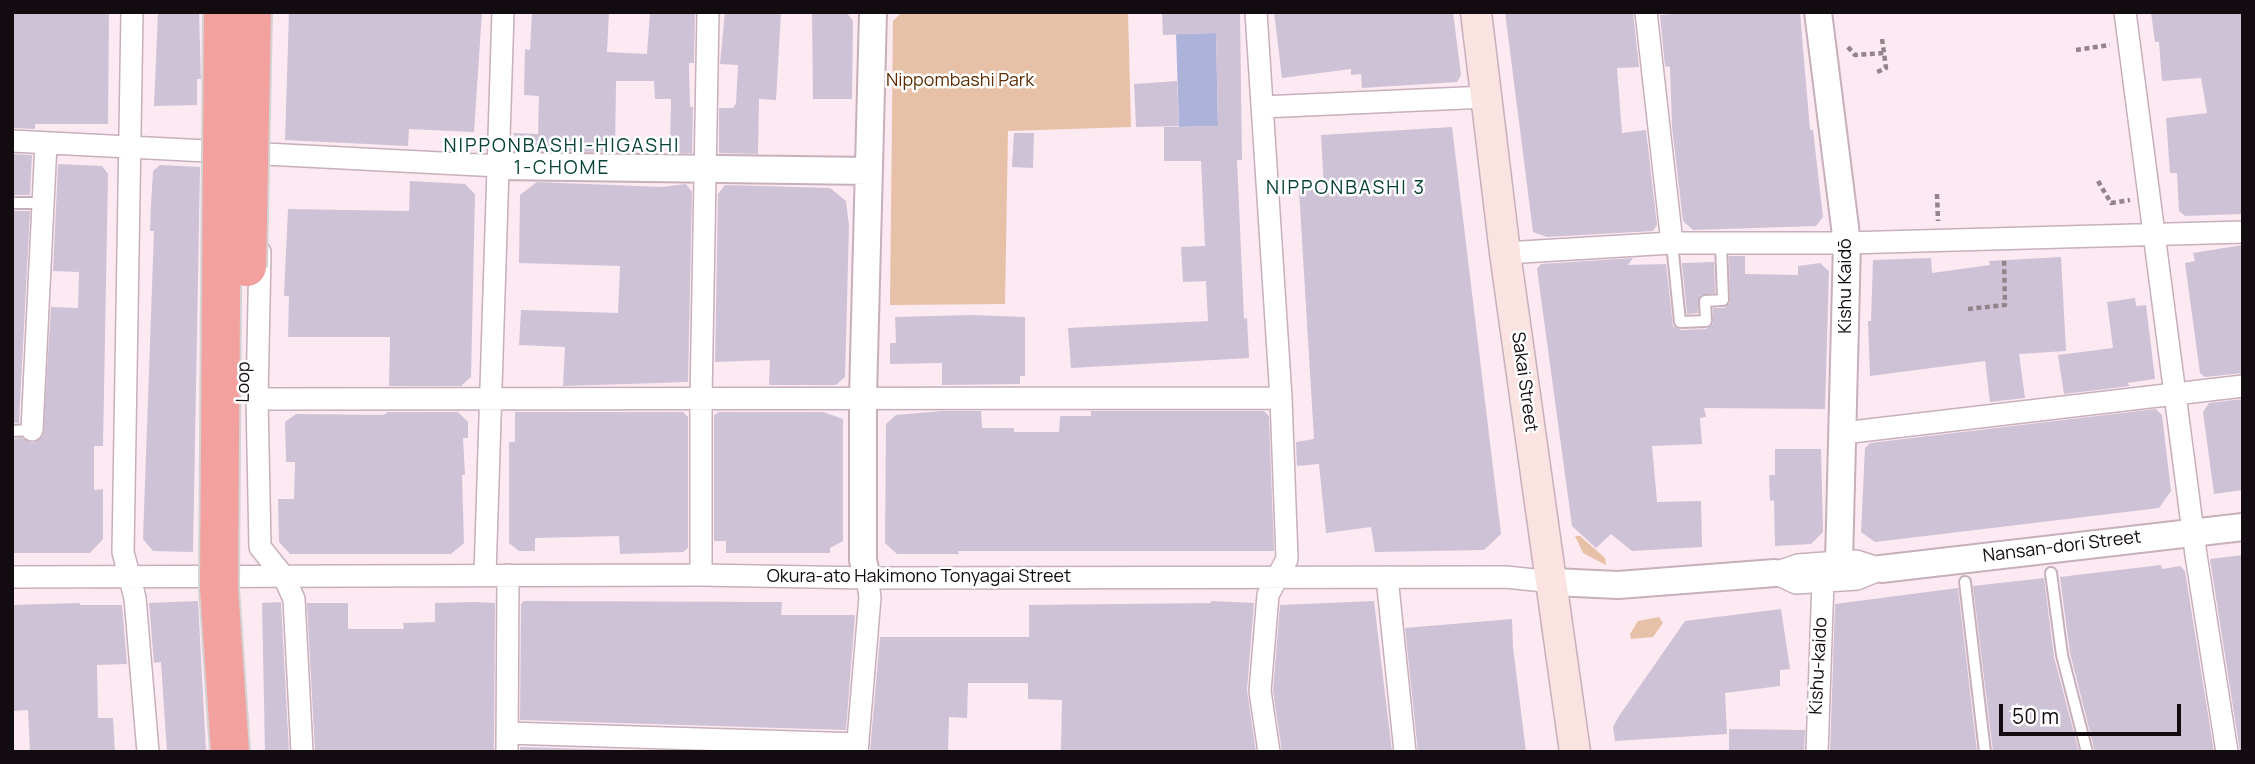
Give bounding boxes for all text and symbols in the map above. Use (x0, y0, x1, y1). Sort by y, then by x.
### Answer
park label: Nippombashi Park (886, 70, 1034, 92)
district label: NIPPONBASHI-HIGASHI 1-CHOME (446, 136, 678, 180)
district label: NIPPONBASHI 3 (1268, 178, 1424, 200)
street label: Kishu Kaidō (1835, 238, 1857, 334)
street label: Sakai Street (1506, 331, 1542, 433)
street label: Loop (233, 361, 255, 403)
street label: Nansan-dori Street (1982, 527, 2142, 567)
street label: Okura-ato Hakimono Tonyagai Street (767, 566, 1071, 588)
street label: Kishu-kaido (1806, 617, 1832, 715)
scale bar (2003, 690, 2185, 734)
text: 50 m (2012, 702, 2059, 730)

